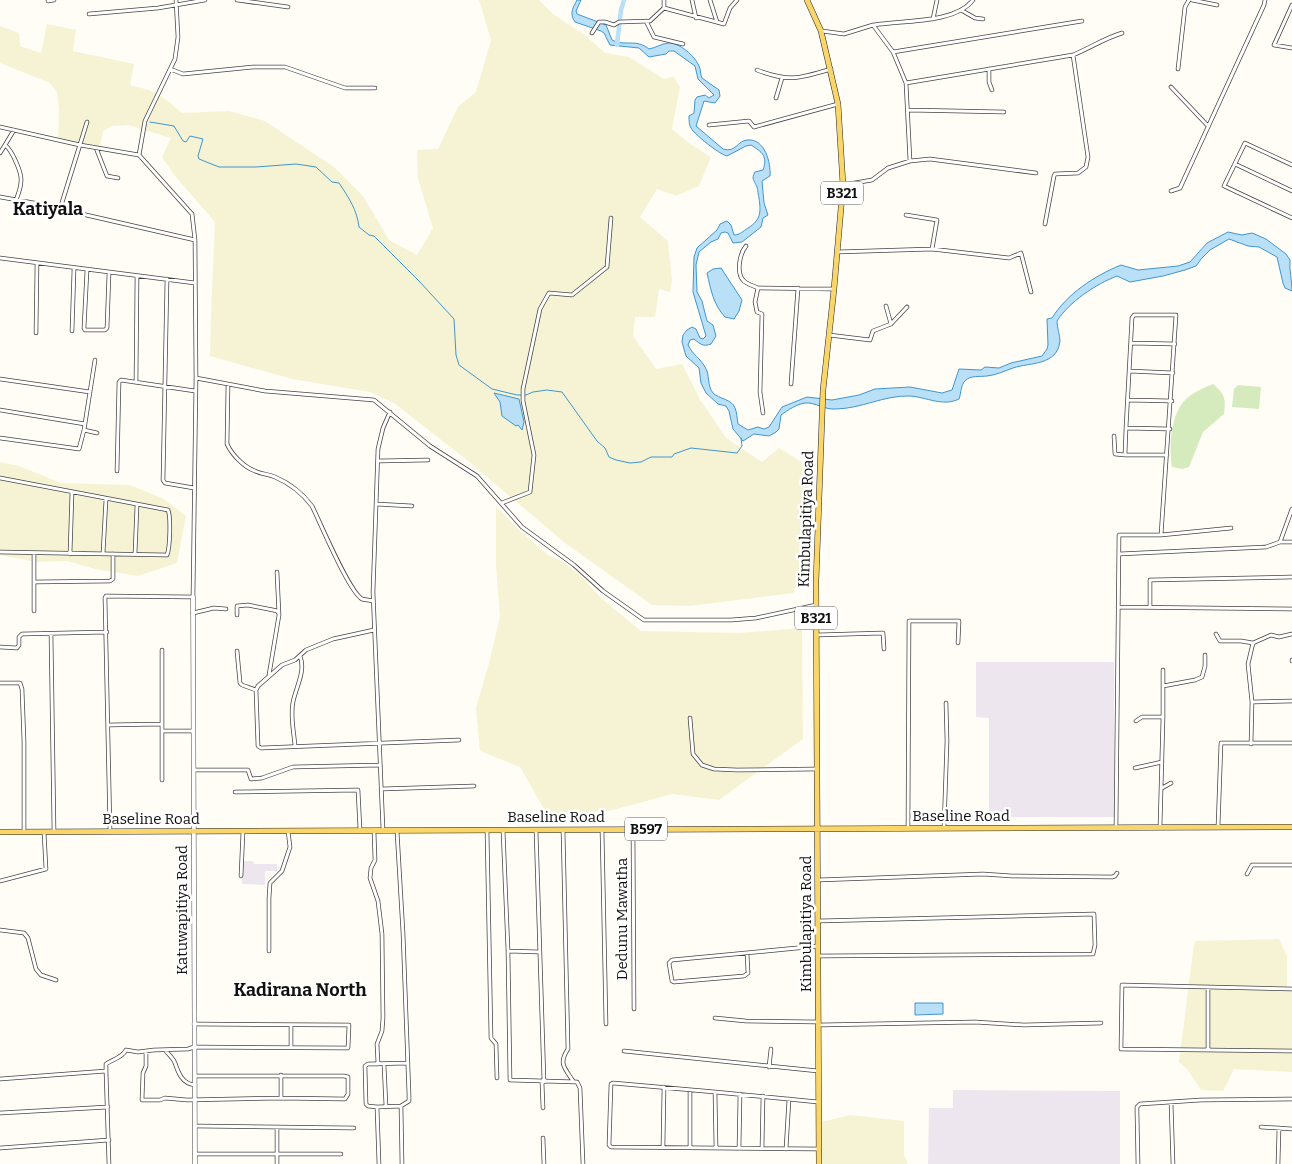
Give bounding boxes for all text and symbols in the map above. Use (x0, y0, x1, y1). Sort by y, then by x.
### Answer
road number: B321 (821, 182, 863, 204)
district label: Katiyala (13, 198, 83, 220)
street label: Kimbulapitiya Road (795, 450, 817, 588)
road number: B321 (795, 606, 837, 630)
street label: Baseline Road (912, 807, 1010, 825)
street label: Baseline Road (507, 808, 605, 826)
street label: Baseline Road (102, 810, 200, 828)
road number: B597 (625, 818, 667, 841)
street label: Katuwapitiya Road (173, 845, 191, 975)
street label: Kimbulapitiya Road (797, 856, 815, 992)
street label: Dedunu Mawatha (613, 858, 631, 980)
district label: Kadirana North (233, 979, 367, 1001)

